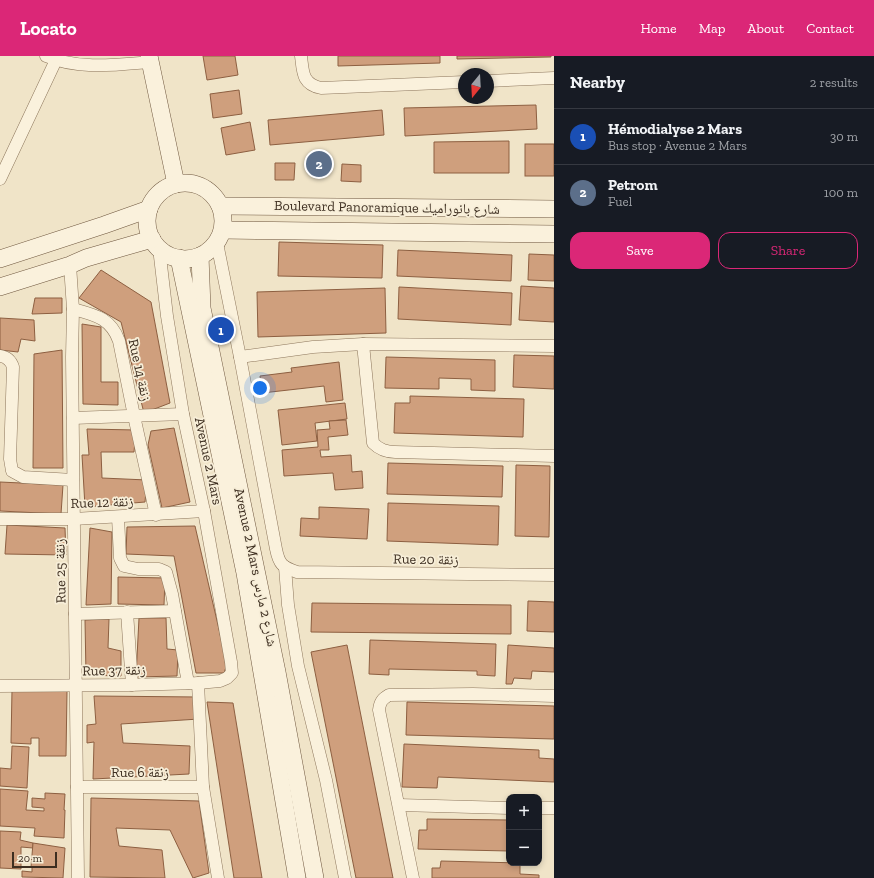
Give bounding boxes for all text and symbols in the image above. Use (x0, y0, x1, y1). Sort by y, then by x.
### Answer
text: Locato (20, 17, 77, 40)
text: Home (641, 20, 677, 37)
text: Map (699, 20, 725, 37)
text: About (747, 20, 784, 37)
text: Contact (806, 20, 854, 37)
north arrow (458, 68, 494, 104)
text: Nearby (570, 72, 625, 92)
text: 2 results (810, 75, 858, 90)
text: Hémodialyse 2 Mars (608, 120, 742, 138)
text: 1 (580, 129, 586, 144)
text: 30 m (830, 129, 858, 144)
text: Bus stop · Avenue 2 Mars (608, 138, 747, 153)
pin: 2 (306, 149, 332, 179)
text: Petrom (608, 176, 658, 194)
text: 2 (580, 185, 586, 200)
text: 100 m (824, 185, 858, 200)
text: Fuel (608, 194, 632, 209)
street label: Boulevard Panoramique شارع بانوراميك (274, 197, 500, 219)
button: Save (570, 232, 710, 269)
button: Share (718, 232, 858, 269)
pin: 1 (208, 315, 234, 345)
street label: Rue 14 زنقة (125, 337, 154, 403)
your location (250, 378, 270, 398)
street label: Avenue 2 Mars (191, 416, 226, 506)
street label: Avenue 2 Mars شارع 2 مارس (229, 486, 281, 648)
street label: Rue 12 زنقة (70, 493, 134, 512)
street label: Rue 25 زنقة (51, 538, 70, 604)
street label: Rue 20 زنقة (393, 550, 459, 569)
street label: Rue 37 زنقة (82, 661, 146, 680)
street label: Rue 6 زنقة (111, 764, 169, 781)
map controls (506, 794, 542, 866)
button: + (506, 794, 542, 830)
button: − (506, 830, 542, 866)
scale bar (12, 850, 57, 869)
text: 20 m (18, 852, 42, 865)

